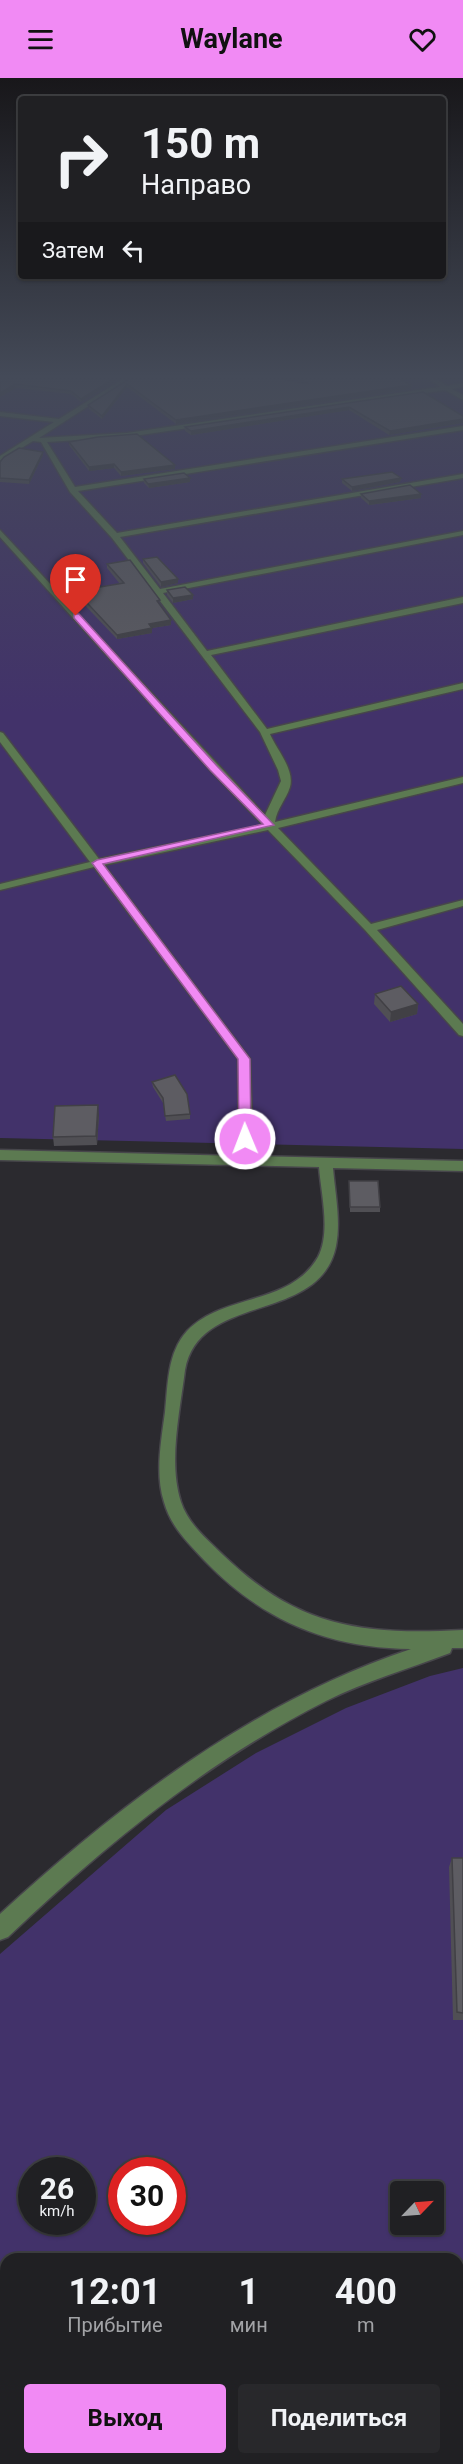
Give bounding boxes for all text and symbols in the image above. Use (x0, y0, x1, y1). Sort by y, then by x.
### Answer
icon: menu (24, 23, 57, 56)
text: Waylane (180, 23, 283, 55)
icon: heart (406, 23, 439, 56)
text: 150 m (141, 119, 260, 168)
icon: right (42, 120, 120, 198)
text: Направо (141, 169, 251, 201)
icon: left (117, 234, 150, 267)
text: Затем (42, 238, 105, 263)
pin (50, 554, 101, 616)
icon: arrive (59, 563, 92, 596)
position arrow (213, 1107, 277, 1171)
speed limit sign: 30 (108, 2157, 186, 2235)
text: 26 (40, 2171, 74, 2206)
north arrow (390, 2181, 444, 2235)
map controls (390, 2181, 444, 2235)
text: km/h (39, 2202, 75, 2220)
text: 12:01 (68, 2271, 161, 2313)
text: 1 (238, 2271, 259, 2313)
text: 400 (335, 2271, 397, 2313)
text: Прибытие (67, 2313, 163, 2337)
text: мин (230, 2313, 268, 2337)
text: m (357, 2313, 375, 2337)
button: Выход (24, 2384, 226, 2453)
button: Поделиться (238, 2384, 440, 2453)

